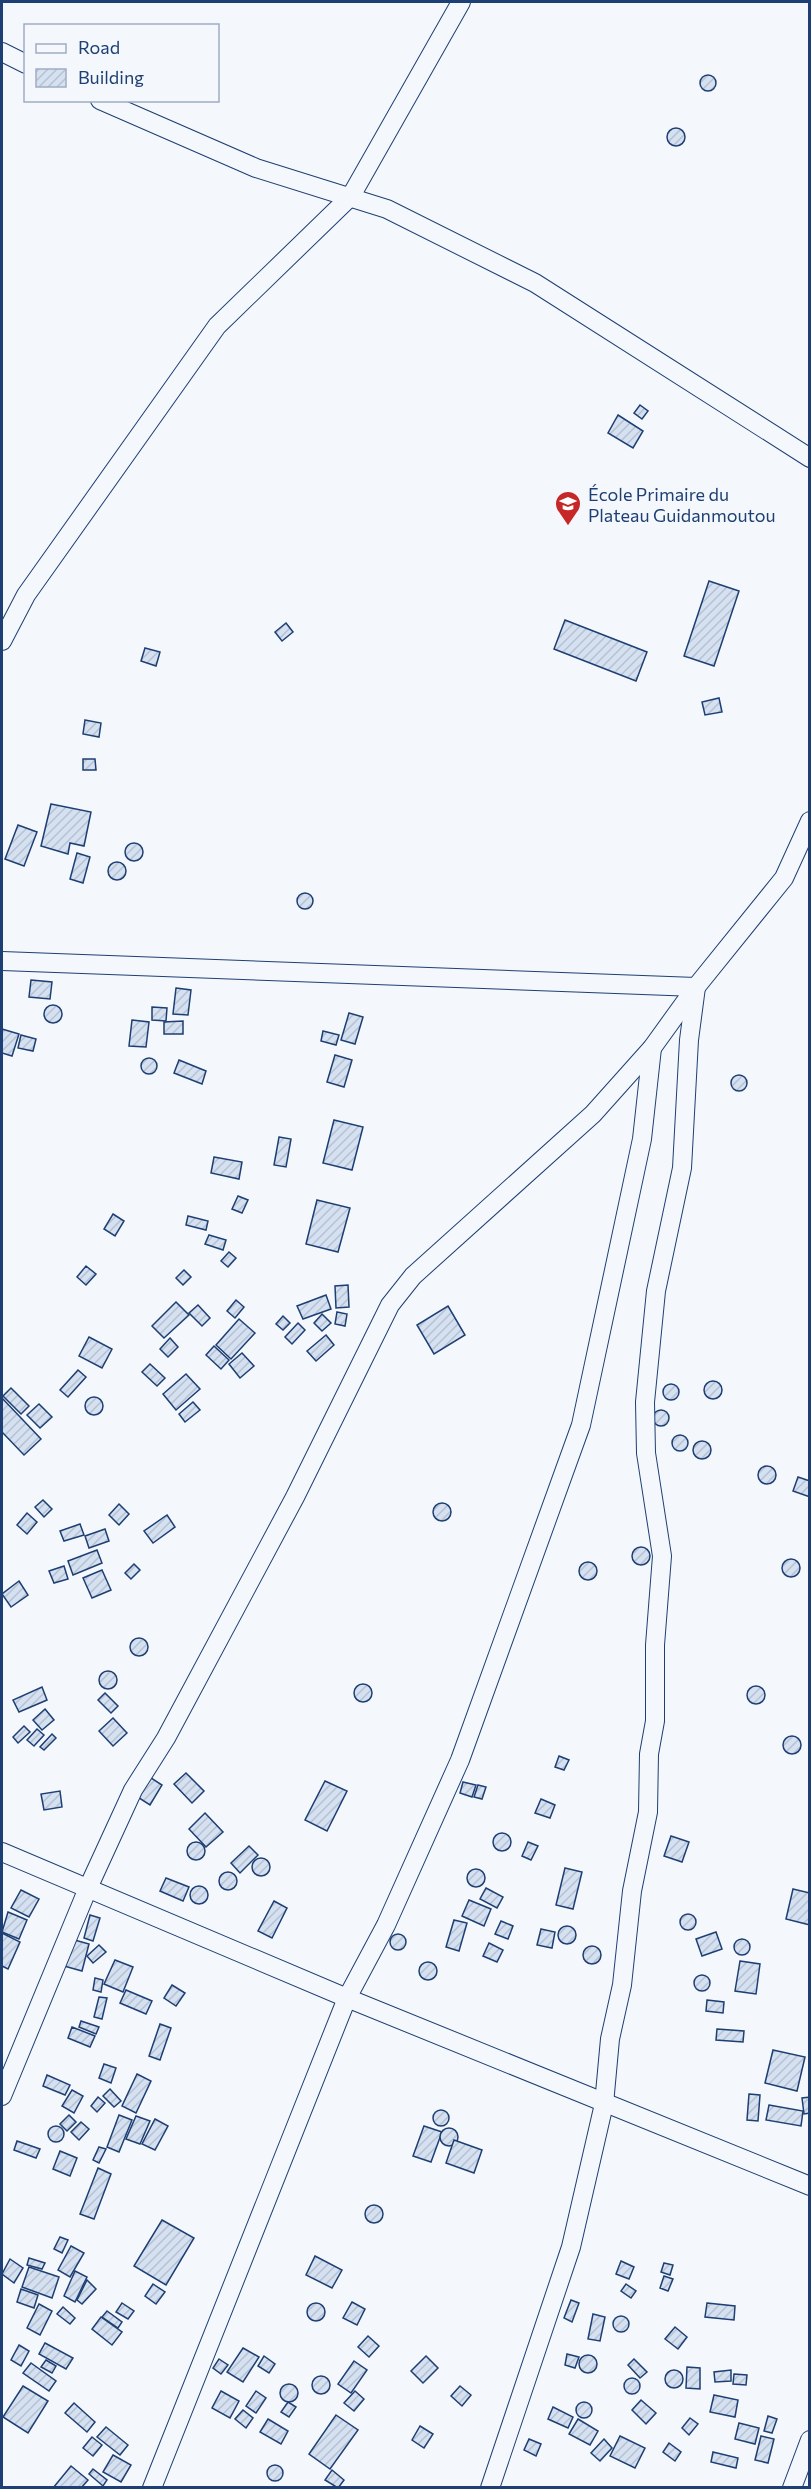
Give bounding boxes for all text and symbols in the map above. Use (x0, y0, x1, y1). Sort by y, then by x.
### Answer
legend (24, 24, 219, 102)
text: Road (78, 36, 120, 58)
text: Building (78, 66, 144, 88)
place label: École Primaire du Plateau Guidanmoutou (588, 483, 776, 526)
school or university icon: École Primaire du Plateau Guidanmoutou (553, 489, 583, 527)

